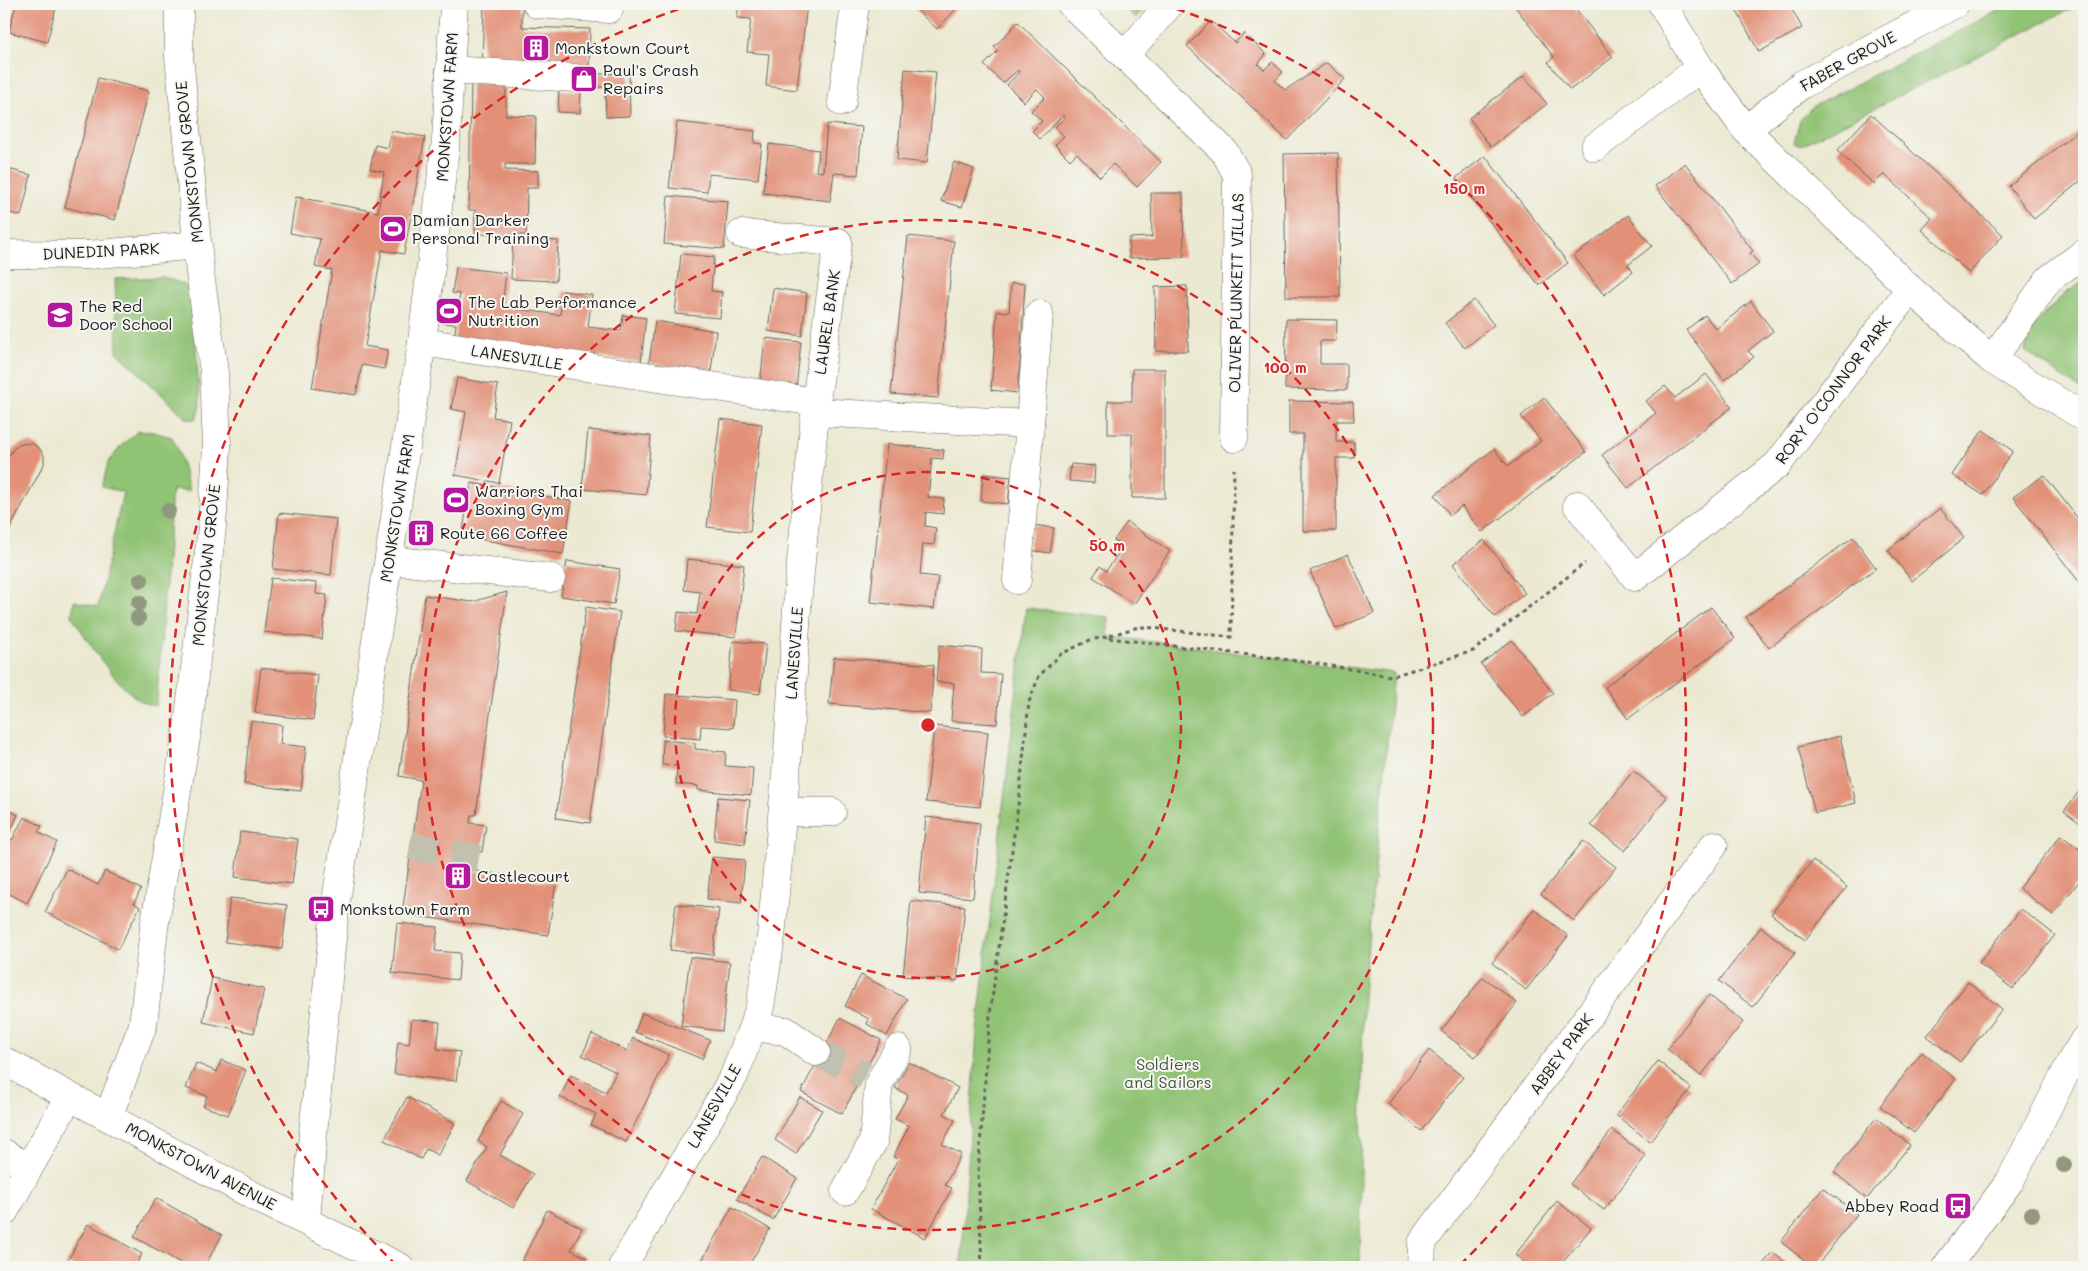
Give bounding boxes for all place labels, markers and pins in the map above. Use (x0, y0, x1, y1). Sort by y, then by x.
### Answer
building icon: Monkstown Court (521, 33, 551, 63)
place label: Monkstown Court (555, 37, 690, 58)
place label: Paul's Crash Repairs (603, 59, 698, 98)
shop icon: Paul's Crash Repairs (569, 64, 599, 94)
place label: Damian Darker Personal Training (412, 209, 549, 248)
sports icon: Damian Darker Personal Training (378, 214, 408, 244)
place label: The Lab Performance Nutrition (468, 291, 637, 330)
place label: The Red Door School (79, 295, 173, 334)
sports icon: The Lab Performance Nutrition (434, 296, 464, 326)
school or university icon: The Red Door School (45, 300, 75, 330)
place label: Warriors Thai Boxing Gym (475, 480, 583, 519)
sports icon: Warriors Thai Boxing Gym (441, 485, 471, 515)
building icon: Route 66 Coffee (406, 518, 436, 548)
place label: Route 66 Coffee (440, 522, 568, 543)
centre of rings (919, 716, 937, 734)
building icon: Castlecourt (443, 861, 473, 891)
place label: Castlecourt (477, 865, 570, 886)
bus stop icon: Monkstown Farm (306, 894, 336, 924)
place label: Monkstown Farm (340, 898, 470, 919)
bus stop icon: Abbey Road (1943, 1191, 1973, 1221)
place label: Abbey Road (1844, 1195, 1939, 1216)

